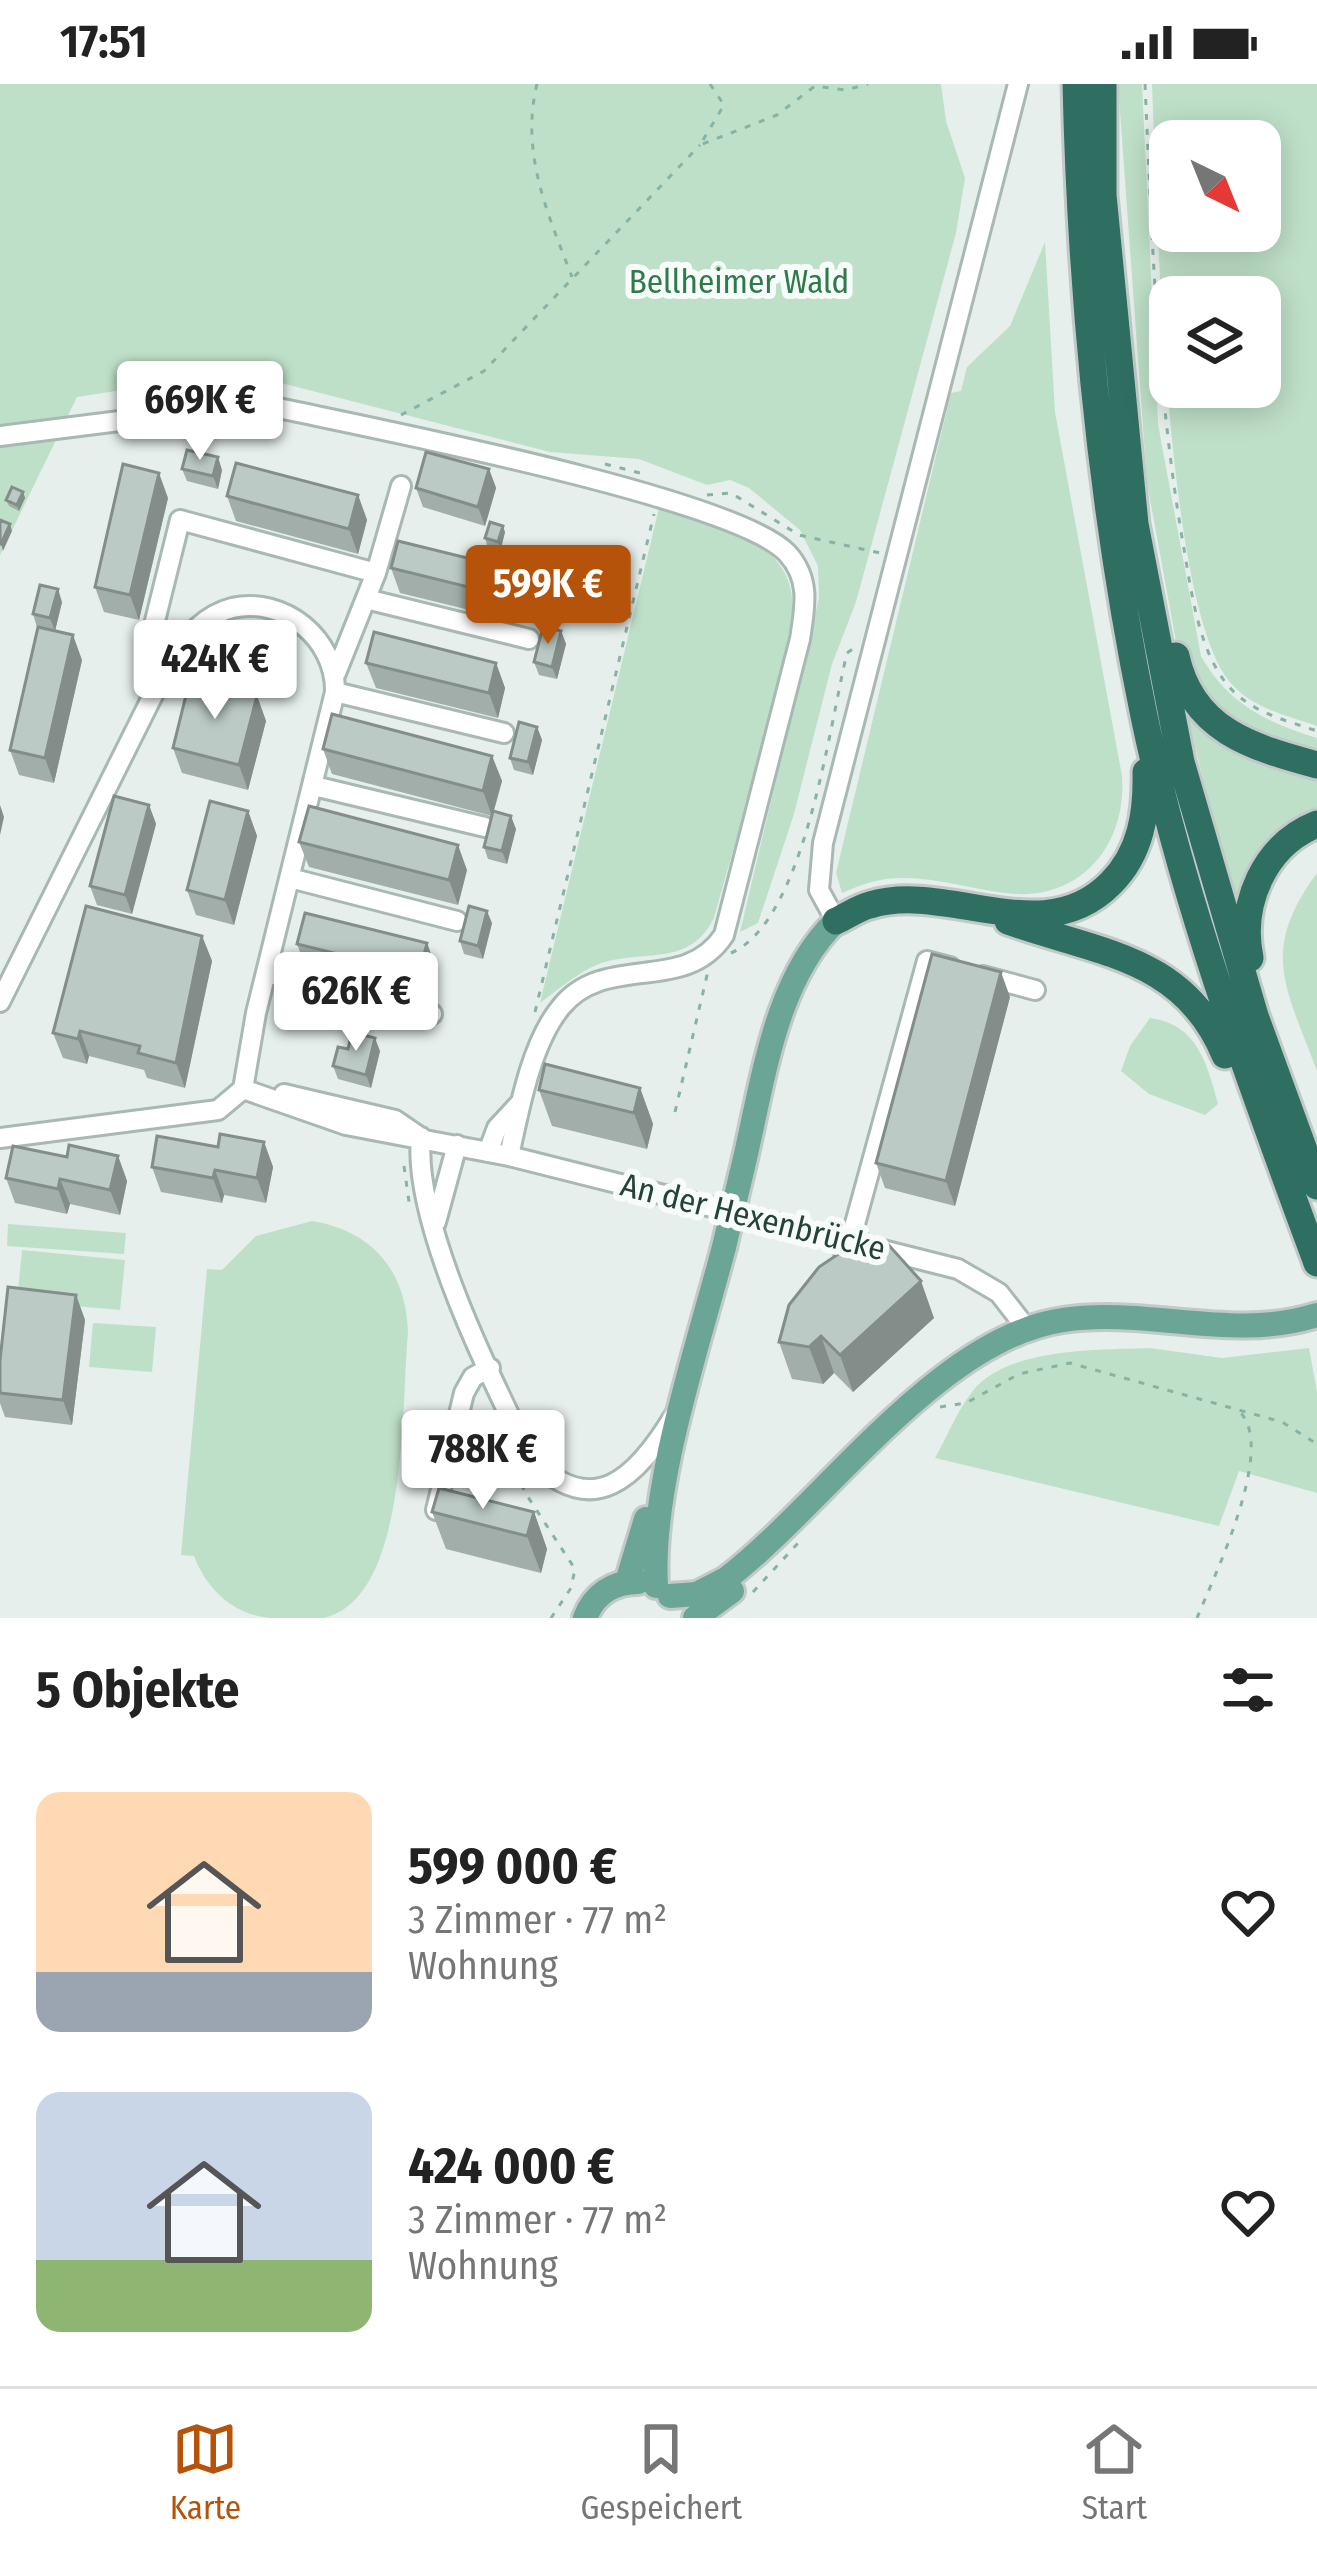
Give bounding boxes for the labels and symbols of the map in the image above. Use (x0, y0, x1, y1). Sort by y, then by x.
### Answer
north arrow (1149, 120, 1281, 252)
park label: Bellheimer Wald (629, 262, 849, 302)
pin: 669K € (102, 361, 298, 463)
pin: 599K € (450, 545, 646, 647)
pin: 424K € (117, 620, 313, 722)
pin: 626K € (258, 952, 454, 1054)
street label: An der Hexenbrücke (616, 1165, 890, 1269)
pin: 788K € (385, 1410, 581, 1512)

